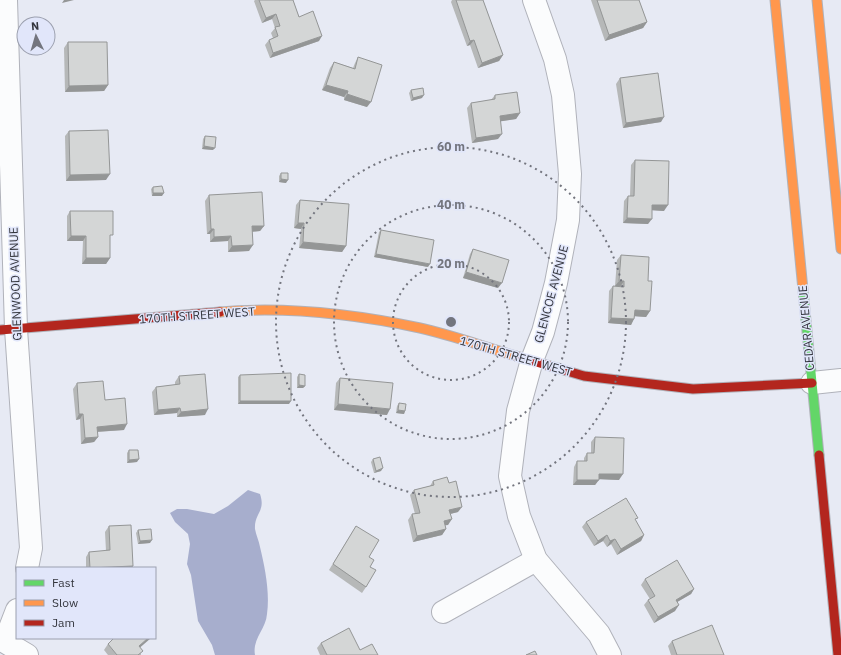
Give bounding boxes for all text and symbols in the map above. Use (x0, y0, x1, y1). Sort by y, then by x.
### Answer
north arrow (16, 16, 56, 56)
text: N (31, 19, 40, 33)
text: 60 m (437, 139, 465, 154)
text: 40 m (437, 197, 465, 212)
street label: GLENWOOD AVENUE (6, 227, 24, 341)
street label: GLENCOE AVENUE (531, 243, 571, 345)
text: 20 m (437, 256, 465, 271)
street label: CEDAR AVENUE (795, 285, 817, 371)
street label: 170TH STREET WEST (139, 303, 256, 327)
centre of rings (444, 315, 458, 329)
street label: 170TH STREET WEST (458, 333, 574, 379)
legend (16, 567, 156, 639)
text: Fast (52, 575, 75, 590)
text: Slow (52, 595, 78, 610)
text: Jam (52, 615, 75, 630)

